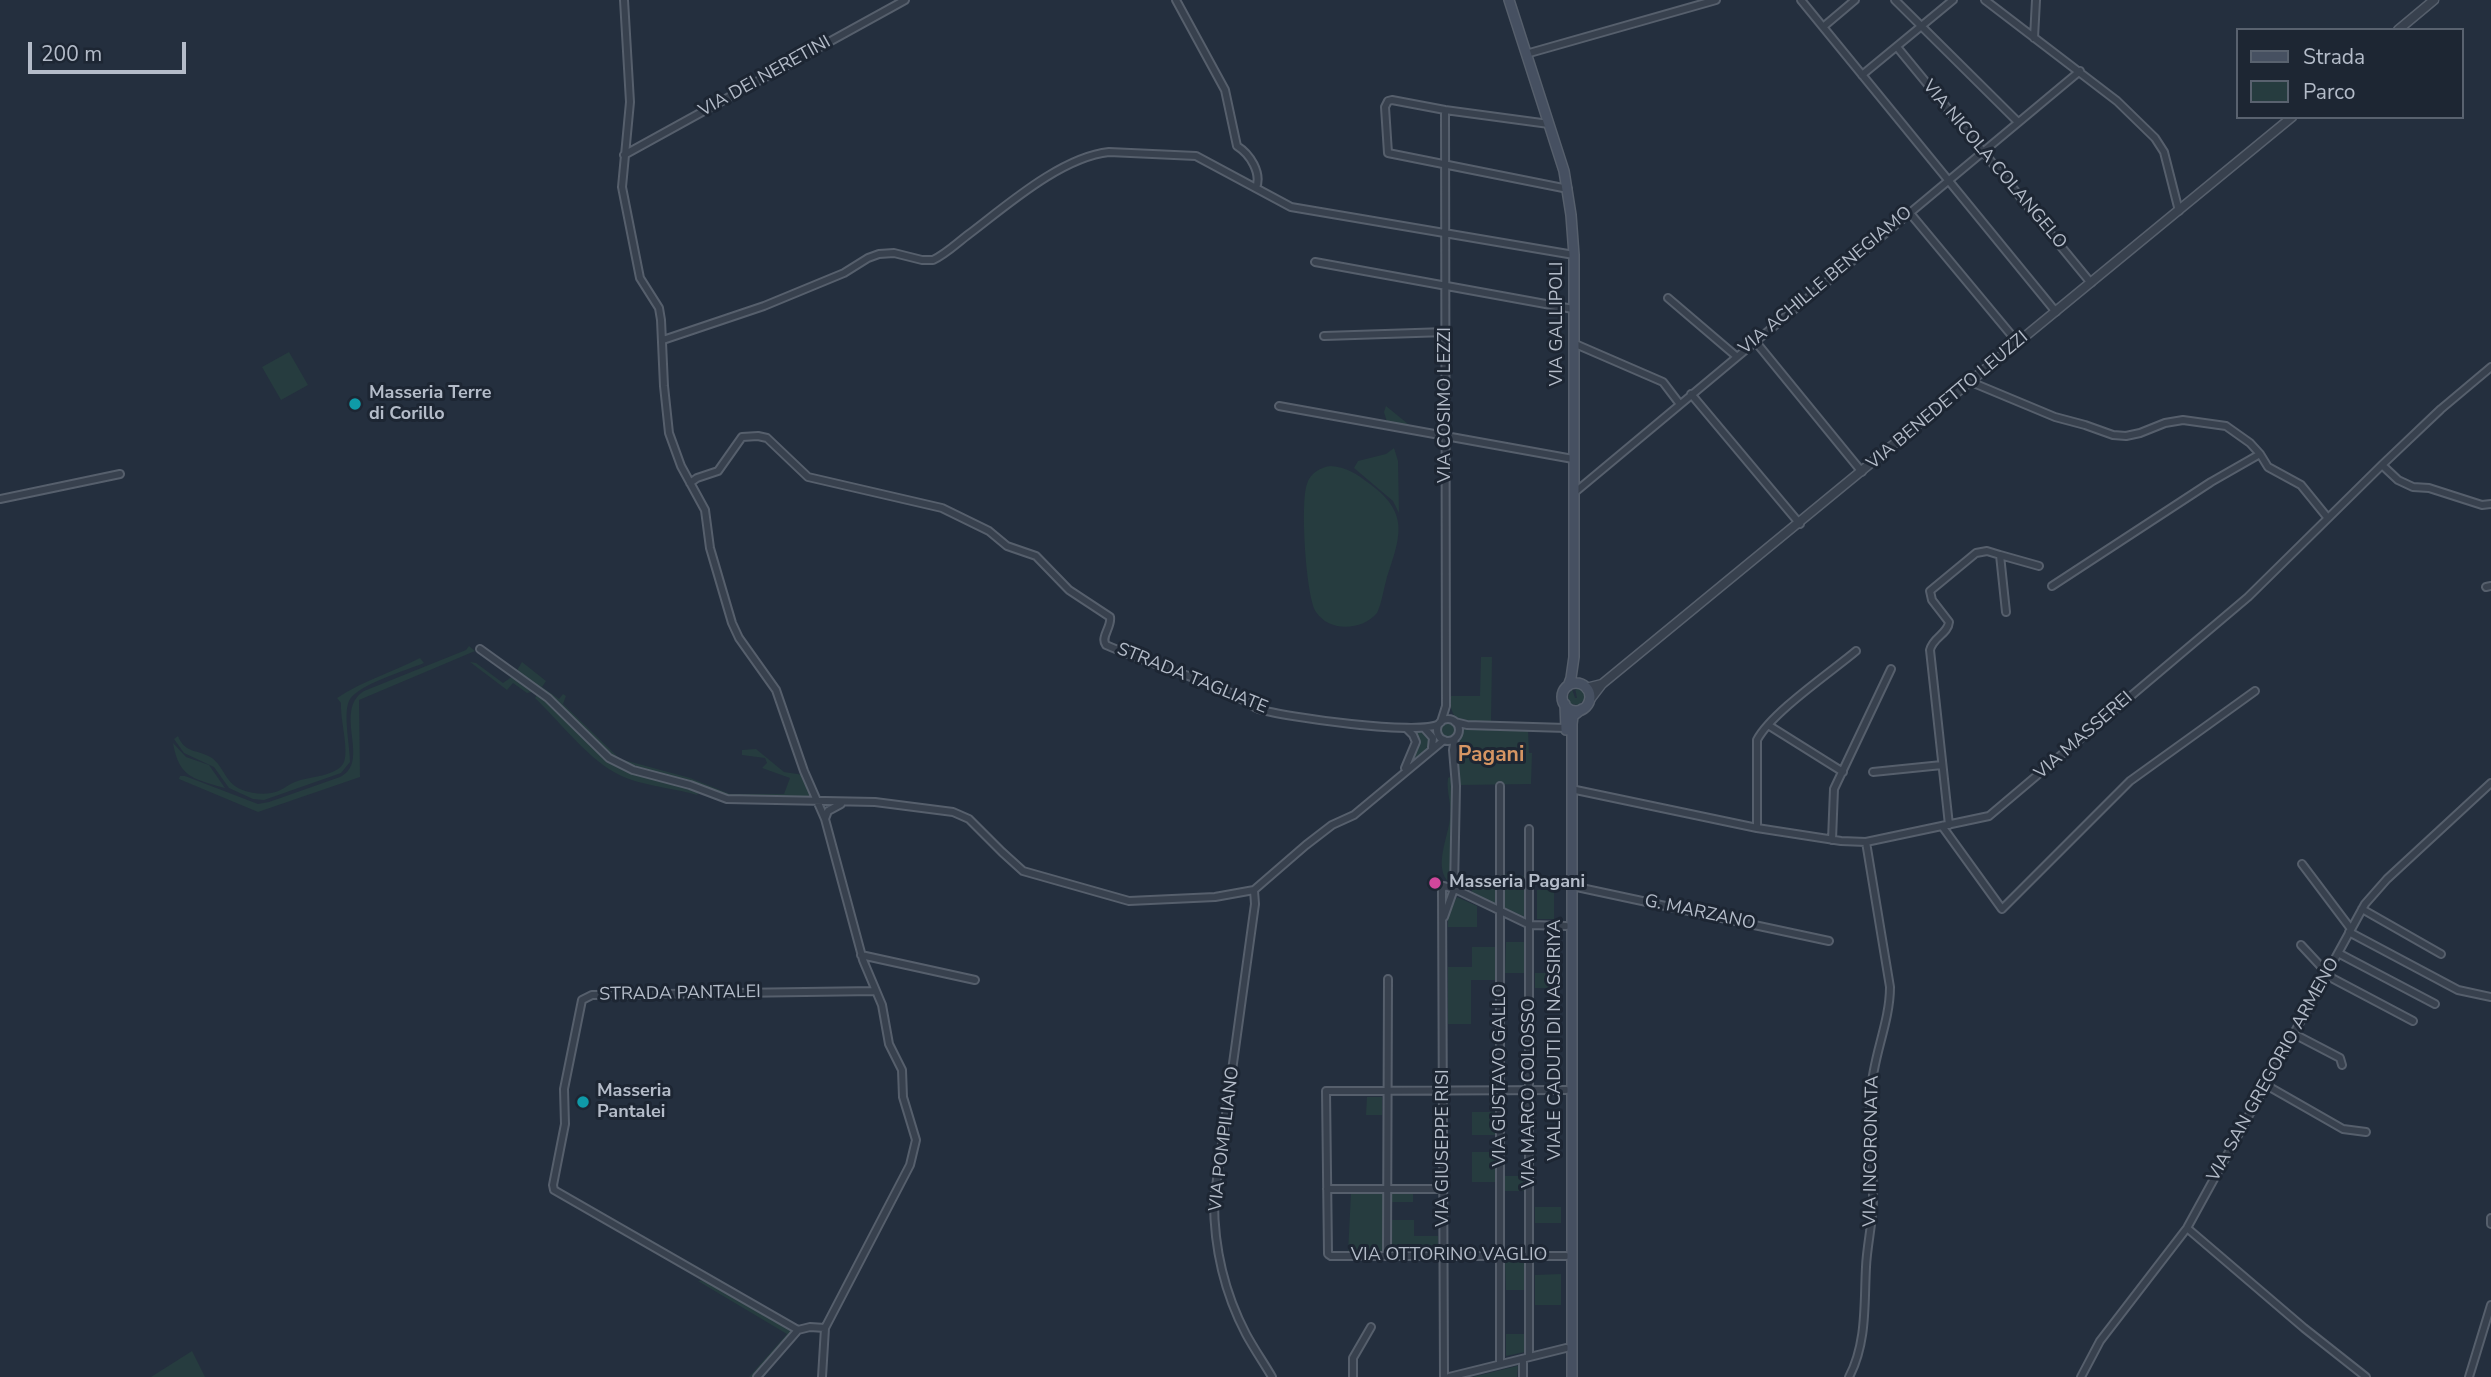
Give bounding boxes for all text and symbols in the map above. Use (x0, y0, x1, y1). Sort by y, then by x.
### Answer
scale bar (32, 28, 189, 72)
legend (2236, 28, 2463, 119)
street label: VIA DEI NERETINI (695, 32, 835, 122)
text: 200 m (41, 40, 102, 68)
text: Strada (2303, 43, 2365, 71)
street label: VIA NICOLA COLANGELO (1917, 76, 2071, 254)
text: Parco (2303, 78, 2356, 106)
street label: VIA ACHILLE BENEGIAMO (1735, 202, 1917, 360)
street label: VIA GALLIPOLI (1547, 262, 1569, 386)
street label: VIA COSIMO LEZZI (1435, 327, 1457, 483)
street label: VIA BENEDETTO LEUZZI (1863, 327, 2033, 475)
place label: Masseria Terre di Corillo (369, 383, 491, 426)
marker: Masseria Terre di Corillo (347, 396, 363, 412)
street label: STRADA TAGLIATE (1114, 639, 1270, 719)
street label: VIA MASSEREI (2031, 688, 2137, 784)
district label: Pagani (1458, 743, 1524, 769)
place label: Masseria Pagani (1449, 872, 1585, 894)
marker: Masseria Pagani (1427, 875, 1443, 891)
street label: G. MARZANO (1642, 891, 1758, 935)
street label: VIALE CADUTI DI NASSIRIYA (1545, 919, 1567, 1161)
street label: VIA SAN GREGORIO ARMENO (2203, 954, 2345, 1186)
street label: STRADA PANTALEI (599, 982, 761, 1006)
street label: VIA GUSTAVO GALLO (1490, 984, 1512, 1166)
street label: VIA MARCO COLOSSO (1519, 998, 1541, 1188)
street label: VIA POMPILIANO (1205, 1065, 1245, 1213)
street label: VIA GIUSEPPE RISI (1433, 1069, 1455, 1227)
street label: VIA INCORONATA (1860, 1075, 1884, 1227)
place label: Masseria Pantalei (597, 1081, 671, 1124)
marker: Masseria Pantalei (575, 1094, 591, 1110)
street label: VIA OTTORINO VAGLIO (1351, 1245, 1547, 1267)

